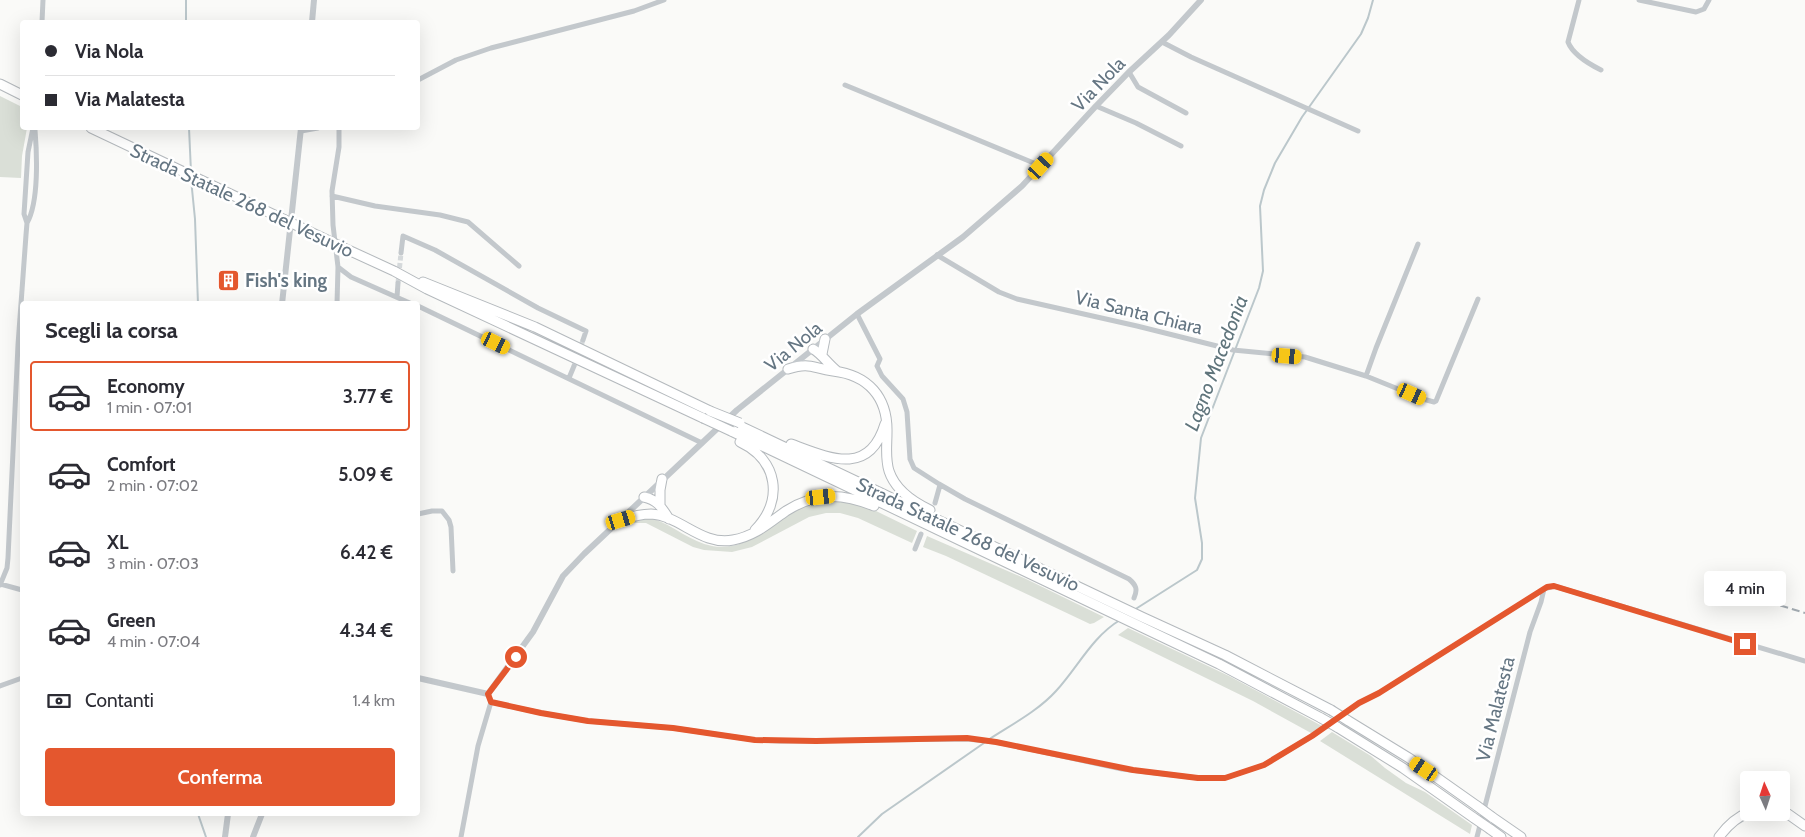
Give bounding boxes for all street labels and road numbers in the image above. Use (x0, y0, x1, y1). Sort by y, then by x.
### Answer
street label: Via Nola (1067, 52, 1130, 116)
street label: Strada Statale 268 del Vesuvio (127, 139, 357, 262)
street label: Via Santa Chiara (1073, 286, 1205, 339)
street label: Via Nola (760, 316, 827, 376)
street label: Strada Statale 268 del Vesuvio (853, 473, 1083, 596)
street label: Via Malatesta (1471, 654, 1520, 764)

